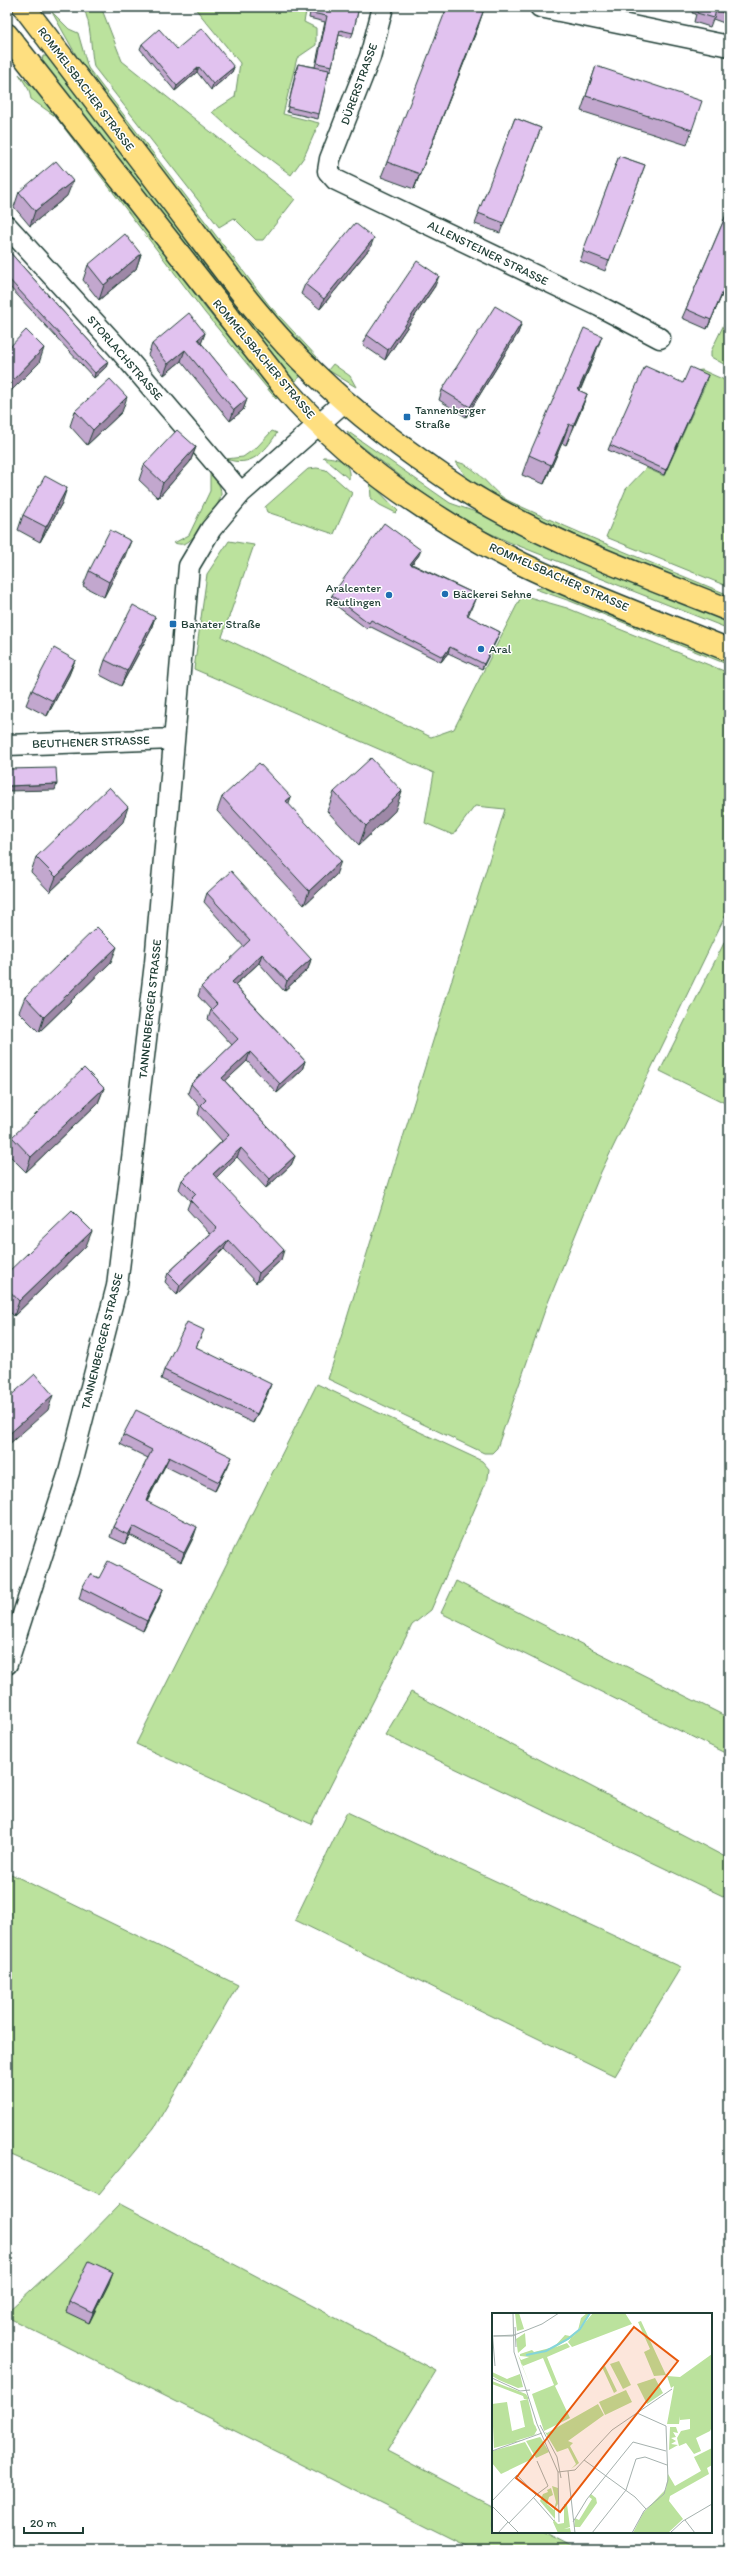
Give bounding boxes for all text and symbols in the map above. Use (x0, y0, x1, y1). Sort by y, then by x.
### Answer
street label: ROMMELSBACHER STRASSE (35, 24, 137, 154)
street label: DÜRERSTRASSE (338, 41, 380, 127)
street label: ALLENSTEINER STRASSE (425, 218, 551, 288)
street label: ROMMELSBACHER STRASSE (210, 296, 318, 422)
street label: STORLACHSTRASSE (84, 313, 166, 404)
place label: Tannenberger Straße (415, 403, 486, 431)
marker: Tannenberger Straße (402, 412, 412, 422)
street label: ROMMELSBACHER STRASSE (487, 540, 631, 614)
place label: Aralcenter Reutlingen (326, 581, 382, 609)
place label: Bäckerei Sehne (453, 587, 532, 601)
marker: Bäckerei Sehne (440, 589, 450, 599)
marker: Aralcenter Reutlingen (384, 590, 394, 600)
place label: Banater Straße (181, 617, 261, 631)
marker: Banater Straße (168, 619, 178, 629)
place label: Aral (489, 642, 512, 656)
marker: Aral (476, 644, 486, 654)
street label: BEUTHENER STRASSE (32, 733, 150, 751)
street label: TANNENBERGER STRASSE (136, 938, 164, 1079)
street label: TANNENBERGER STRASSE (78, 1271, 126, 1411)
inset map (492, 2313, 712, 2533)
scale bar (24, 2509, 83, 2535)
text: 20 m (30, 2516, 57, 2530)

